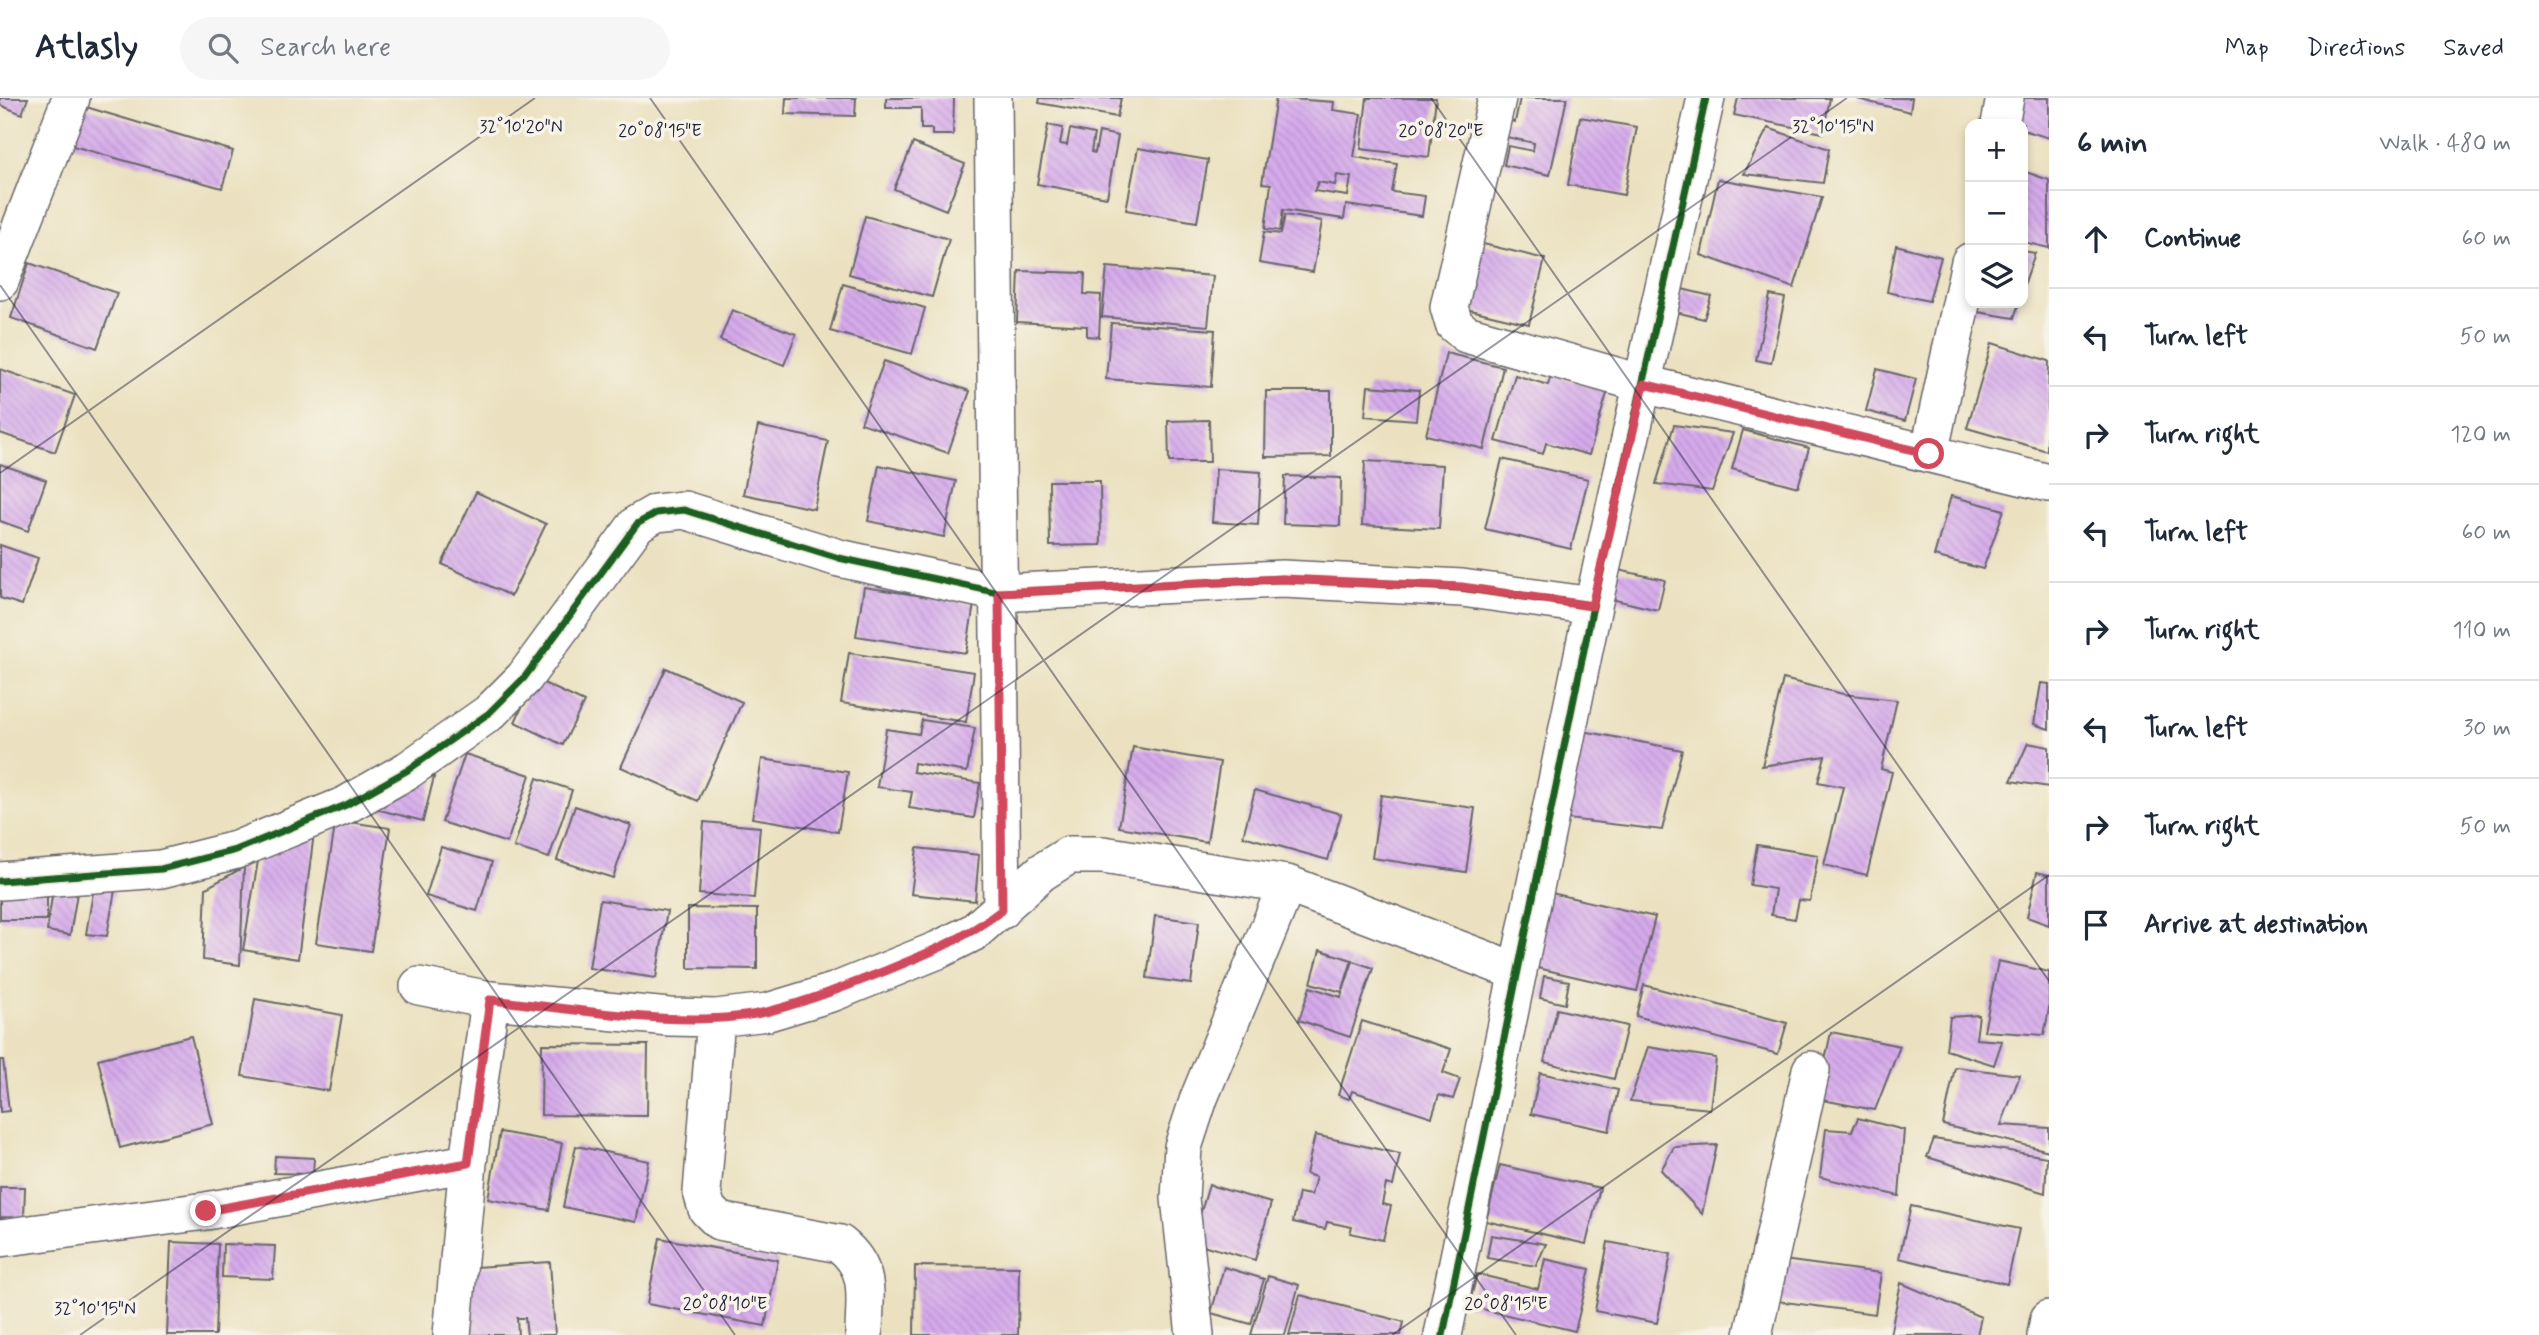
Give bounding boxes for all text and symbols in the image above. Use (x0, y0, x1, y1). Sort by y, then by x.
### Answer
search box (180, 17, 670, 80)
text: Atlasly (35, 26, 138, 70)
icon: search (204, 29, 242, 67)
text: Search here (260, 31, 391, 65)
text: Map (2225, 33, 2269, 64)
text: Directions (2307, 33, 2405, 64)
text: Saved (2443, 33, 2504, 64)
text: 32°10'20"N (479, 115, 563, 139)
text: 32°10'15"N (1792, 115, 1874, 139)
text: 20°08'15"E (618, 119, 702, 143)
text: 20°08'20"E (1398, 119, 1484, 143)
map controls (1965, 119, 2028, 308)
button: + (1965, 119, 2028, 182)
text: 6 min (2077, 124, 2148, 163)
text: Walk · 480 m (2379, 129, 2511, 159)
button: − (1965, 182, 2028, 245)
icon: ahead (2077, 220, 2115, 258)
text: Continue (2144, 222, 2241, 256)
text: 60 m (2462, 224, 2511, 254)
button: layers (1965, 245, 2028, 308)
icon: left (2077, 318, 2115, 356)
text: Turn left (2144, 320, 2248, 354)
text: 50 m (2460, 322, 2511, 352)
icon: right (2077, 416, 2115, 454)
text: Turn right (2144, 418, 2260, 452)
text: 120 m (2450, 420, 2511, 450)
route start (1913, 438, 1944, 469)
icon: left (2077, 514, 2115, 552)
text: Turn left (2144, 516, 2248, 550)
text: 60 m (2462, 518, 2511, 548)
icon: right (2077, 612, 2115, 650)
text: Turn right (2144, 614, 2260, 648)
text: 110 m (2452, 616, 2511, 646)
icon: left (2077, 710, 2115, 748)
text: Turn left (2144, 712, 2248, 746)
text: 30 m (2463, 714, 2511, 744)
icon: right (2077, 808, 2115, 846)
text: Turn right (2144, 810, 2260, 844)
text: 50 m (2460, 812, 2511, 842)
icon: arrive (2077, 906, 2115, 944)
text: Arrive at destination (2144, 908, 2368, 942)
route end (190, 1195, 221, 1226)
text: 20°08'10"E (683, 1292, 767, 1316)
text: 20°08'15"E (1464, 1292, 1548, 1316)
text: 32°10'15"N (54, 1297, 136, 1321)

